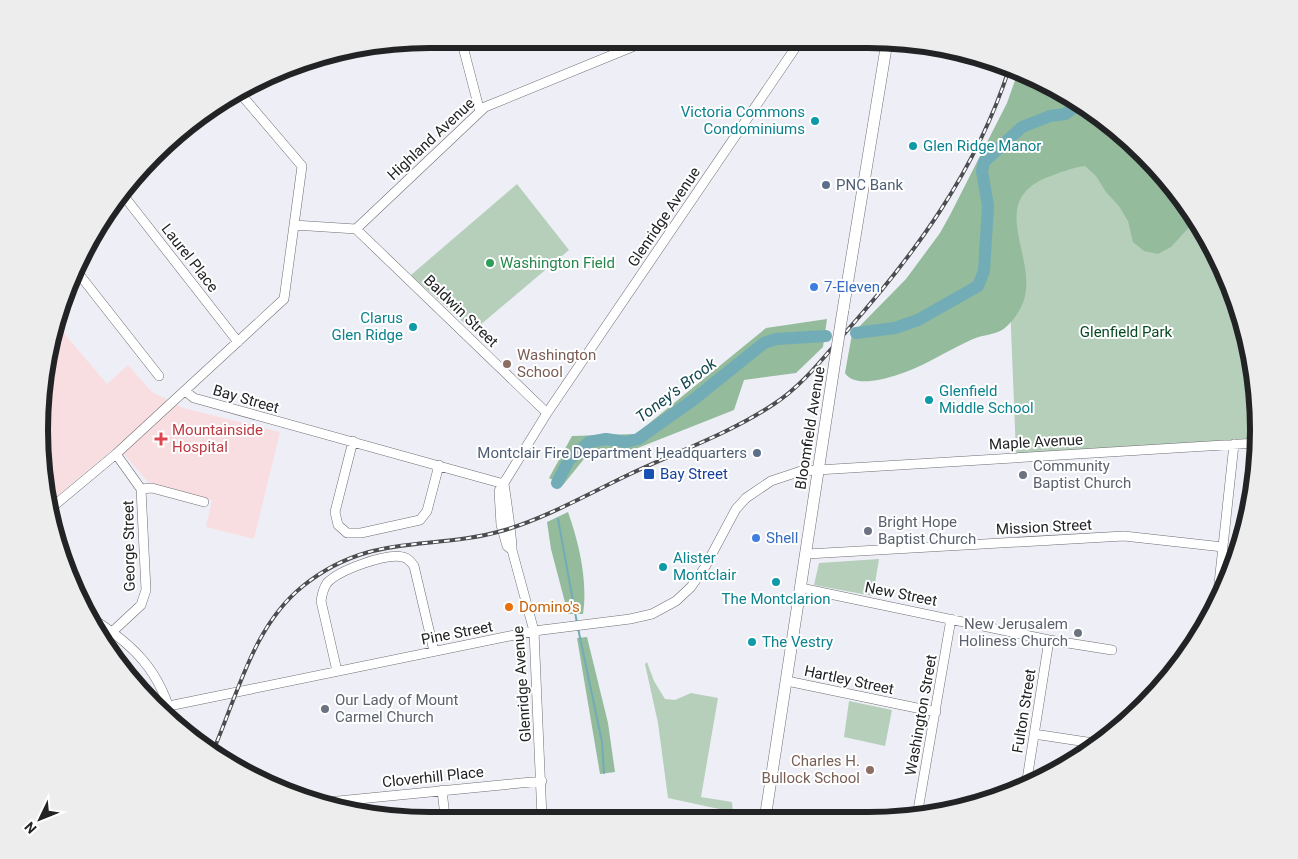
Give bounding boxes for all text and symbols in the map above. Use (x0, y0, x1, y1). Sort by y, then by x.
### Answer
street label: Highland Avenue (384, 94, 478, 184)
place label: Victoria Commons Condominiums (681, 103, 805, 138)
marker: Victoria Commons Condominiums (809, 115, 821, 127)
place label: Glen Ridge Manor (923, 137, 1041, 155)
marker: Glen Ridge Manor (907, 140, 919, 152)
street label: Glenridge Avenue (624, 164, 704, 270)
place label: PNC Bank (836, 176, 903, 194)
marker: PNC Bank (820, 179, 832, 191)
street label: Laurel Place (158, 220, 222, 296)
place label: Washington Field (500, 254, 615, 272)
marker: Washington Field (484, 257, 496, 269)
street label: Baldwin Street (420, 271, 502, 351)
place label: 7-Eleven (824, 278, 880, 296)
marker: 7-Eleven (808, 281, 820, 293)
place label: Clarus Glen Ridge (331, 309, 403, 344)
marker: Clarus Glen Ridge (407, 321, 419, 333)
park label: Glenfield Park (1080, 323, 1173, 341)
place label: Washington School (517, 346, 596, 381)
water label: Toney's Brook (632, 353, 721, 426)
marker: Washington School (501, 358, 513, 370)
street label: Bloomfield Avenue (791, 365, 829, 491)
street label: Bay Street (211, 381, 281, 417)
place label: Glenfield Middle School (939, 382, 1034, 417)
marker: Glenfield Middle School (923, 394, 935, 406)
place label: Mountainside Hospital (172, 421, 263, 456)
street label: Maple Avenue (989, 431, 1083, 453)
marker: Mountainside Hospital (154, 432, 168, 446)
place label: Montclair Fire Department Headquarters (477, 444, 747, 462)
marker: Montclair Fire Department Headquarters (751, 447, 763, 459)
place label: Community Baptist Church (1033, 457, 1131, 492)
place label: Bay Street (660, 465, 728, 483)
marker: Bay Street (642, 467, 656, 481)
marker: Community Baptist Church (1017, 469, 1029, 481)
street label: George Street (119, 500, 139, 592)
place label: Bright Hope Baptist Church (878, 513, 976, 548)
street label: Mission Street (996, 515, 1092, 539)
marker: Bright Hope Baptist Church (862, 525, 874, 537)
place label: Shell (766, 529, 798, 547)
marker: Shell (750, 532, 762, 544)
place label: Alister Montclair (673, 549, 736, 584)
marker: Alister Montclair (657, 561, 669, 573)
marker: The Montclarion (770, 576, 782, 588)
street label: New Street (863, 578, 939, 610)
place label: The Montclarion (722, 590, 830, 608)
place label: Domino's (519, 598, 580, 616)
marker: Domino's (503, 601, 515, 613)
place label: New Jerusalem Holiness Church (959, 615, 1068, 650)
street label: Pine Street (420, 617, 494, 649)
street label: Glenridge Avenue (509, 625, 535, 743)
marker: New Jerusalem Holiness Church (1072, 627, 1084, 639)
place label: The Vestry (762, 633, 833, 651)
marker: The Vestry (746, 636, 758, 648)
street label: Washington Street (902, 653, 941, 777)
street label: Hartley Street (803, 662, 896, 698)
street label: Fulton Street (1008, 668, 1040, 754)
place label: Our Lady of Mount Carmel Church (335, 691, 459, 726)
marker: Our Lady of Mount Carmel Church (319, 703, 331, 715)
place label: Charles H. Bullock School (762, 752, 860, 787)
street label: Cloverhill Place (381, 763, 485, 791)
marker: Charles H. Bullock School (864, 764, 876, 776)
north arrow (15, 794, 65, 844)
text: N (21, 819, 40, 837)

